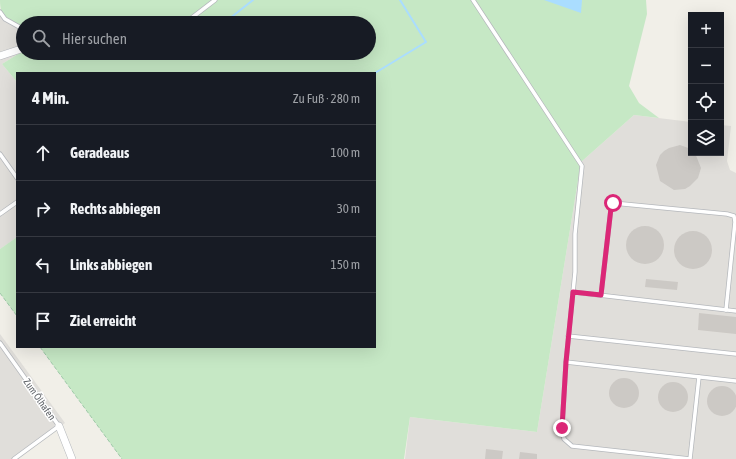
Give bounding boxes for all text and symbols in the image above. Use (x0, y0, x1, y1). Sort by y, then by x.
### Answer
map controls (688, 12, 724, 156)
button: + (688, 12, 724, 48)
search box (16, 16, 376, 60)
icon: search (30, 27, 52, 49)
text: Hier suchen (62, 30, 127, 47)
button: − (688, 48, 724, 84)
button: locate (688, 84, 724, 120)
text: 4 Min. (32, 88, 69, 108)
text: Zu Fuß · 280 m (293, 91, 360, 106)
button: layers (688, 120, 724, 156)
icon: ahead (32, 142, 54, 164)
text: Geradeaus (70, 144, 129, 161)
text: 100 m (331, 145, 360, 160)
route start (604, 194, 622, 212)
icon: right (32, 198, 54, 220)
text: Rechts abbiegen (70, 200, 160, 217)
text: 30 m (337, 201, 360, 216)
icon: left (32, 254, 54, 276)
text: Links abbiegen (70, 256, 152, 273)
text: 150 m (331, 257, 360, 272)
icon: arrive (32, 310, 54, 332)
text: Ziel erreicht (70, 312, 136, 329)
street label: Zum Ölhafen (21, 376, 58, 422)
route end (553, 419, 571, 437)

